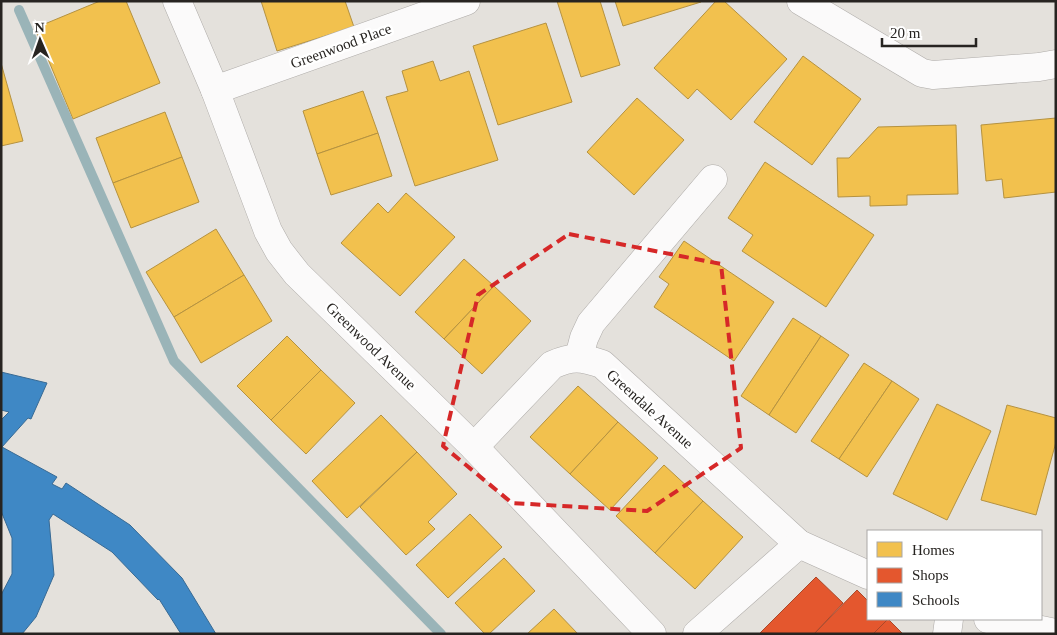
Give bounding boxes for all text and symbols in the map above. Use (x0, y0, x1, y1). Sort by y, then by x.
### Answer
north arrow (15, 15, 65, 65)
scale bar (882, 15, 976, 47)
text: N (34, 20, 45, 35)
street label: Greenwood Place (288, 20, 394, 72)
text: 20 m (890, 25, 921, 41)
street label: Greenwood Avenue (323, 299, 419, 393)
street label: Greendale Avenue (604, 366, 697, 452)
legend (867, 530, 1042, 620)
text: Homes (912, 542, 955, 558)
text: Shops (912, 567, 949, 583)
text: Schools (912, 592, 960, 608)

